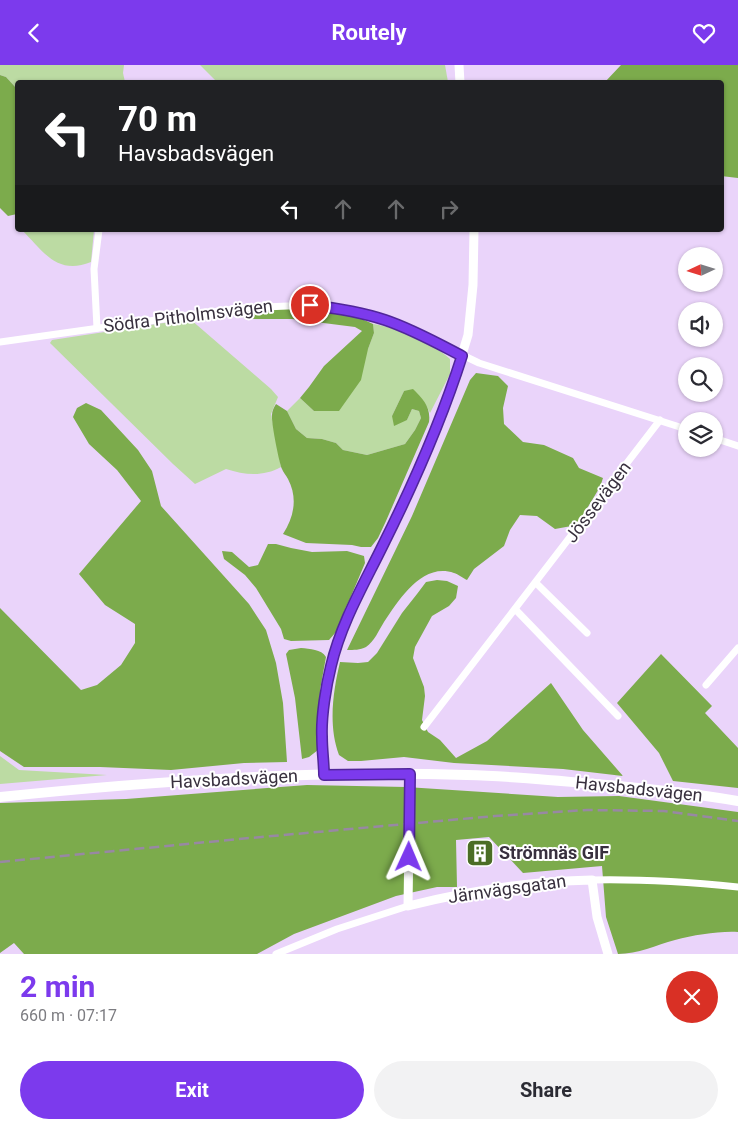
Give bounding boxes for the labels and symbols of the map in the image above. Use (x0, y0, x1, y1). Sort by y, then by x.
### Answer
north arrow (678, 247, 722, 293)
pin (289, 284, 331, 326)
street label: Södra Pitholmsvägen (102, 295, 274, 336)
street label: Jössevägen (560, 457, 635, 546)
street label: Havsbadsvägen (170, 765, 298, 792)
street label: Havsbadsvägen (574, 771, 704, 806)
position arrow (382, 830, 434, 882)
building icon: Strömnäs GIF (465, 838, 495, 868)
place label: Strömnäs GIF (499, 842, 609, 863)
street label: Järnvägsgatan (447, 870, 567, 907)

